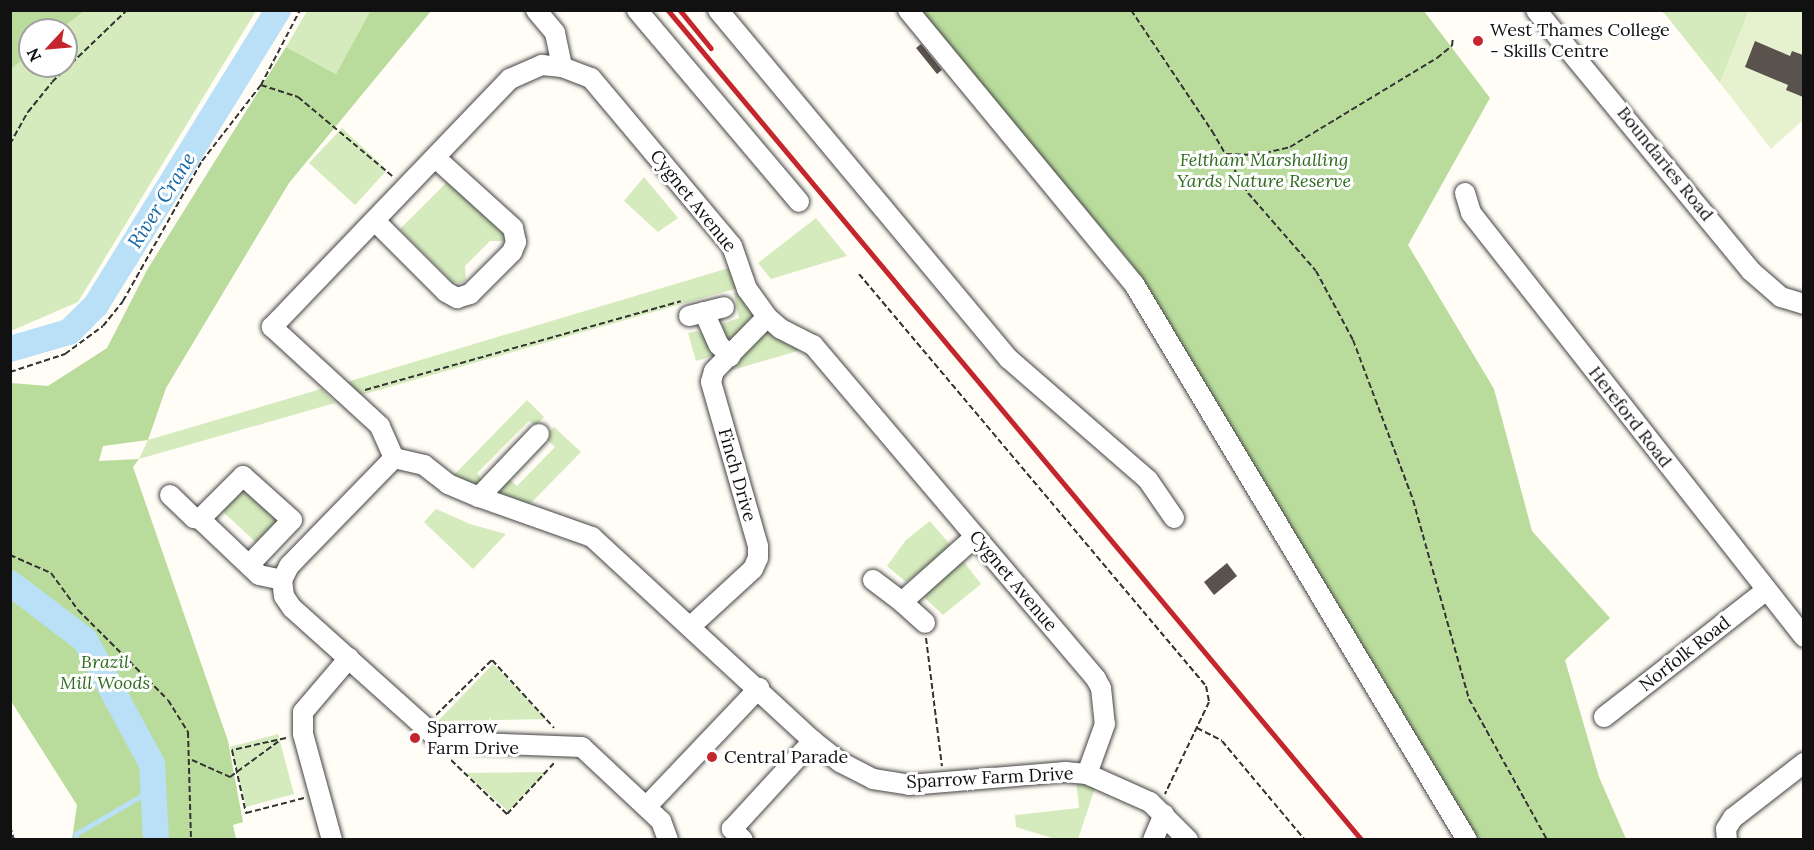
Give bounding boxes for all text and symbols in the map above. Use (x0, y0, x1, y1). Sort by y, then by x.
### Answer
north arrow (18, 18, 78, 78)
place label: West Thames College - Skills Centre (1490, 20, 1670, 63)
marker: West Thames College - Skills Centre (1471, 34, 1485, 48)
text: N (22, 45, 45, 65)
street label: Boundaries Road (1612, 102, 1718, 226)
street label: Cygnet Avenue (645, 146, 741, 256)
water label: River Crane (122, 148, 200, 252)
park label: Feltham Marshalling Yards Nature Reserve (1177, 150, 1351, 192)
street label: Hereford Road (1584, 362, 1676, 472)
street label: Finch Drive (713, 426, 761, 524)
street label: Cygnet Avenue (964, 526, 1062, 636)
street label: Norfolk Road (1635, 612, 1735, 696)
park label: Brazil Mill Woods (60, 652, 150, 694)
place label: Sparrow Farm Drive (427, 717, 519, 760)
marker: Sparrow Farm Drive (408, 731, 422, 745)
place label: Central Parade (724, 746, 848, 768)
marker: Central Parade (705, 750, 719, 764)
street label: Sparrow Farm Drive (906, 763, 1074, 793)

